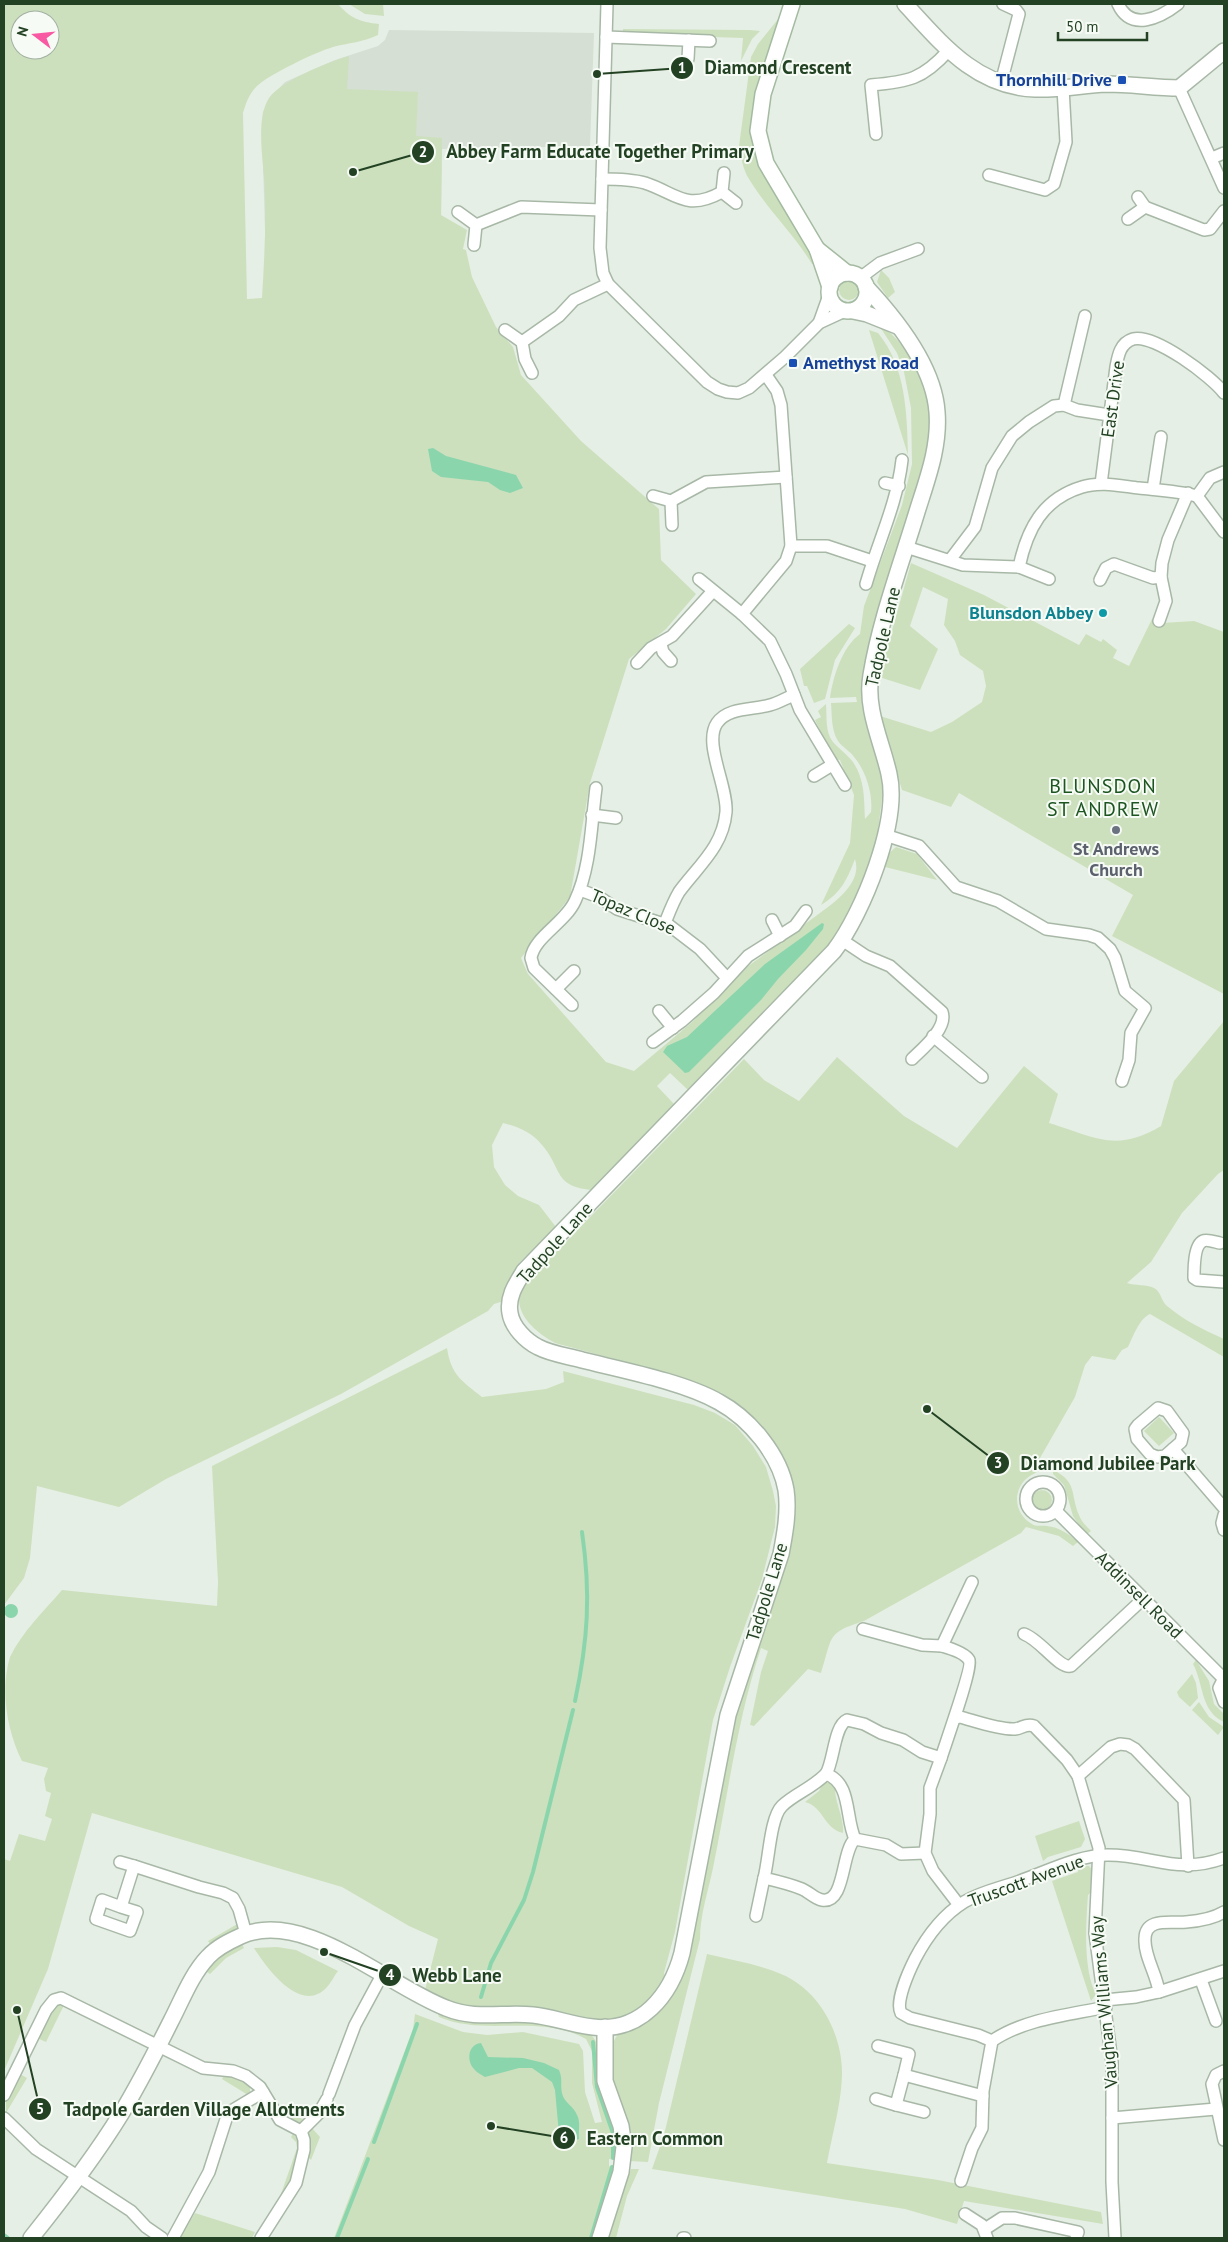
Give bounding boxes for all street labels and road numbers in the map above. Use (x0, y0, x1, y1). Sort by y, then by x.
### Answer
street label: East Drive (1096, 359, 1129, 439)
street label: Tadpole Lane (860, 585, 905, 689)
street label: Topaz Close (587, 883, 679, 940)
street label: Tadpole Lane (512, 1197, 597, 1288)
street label: Tadpole Lane (741, 1540, 792, 1644)
street label: Addinsell Road (1091, 1546, 1188, 1643)
street label: Truscott Avenue (965, 1849, 1087, 1912)
street label: Vaughan Williams Way (1084, 1914, 1123, 2090)

